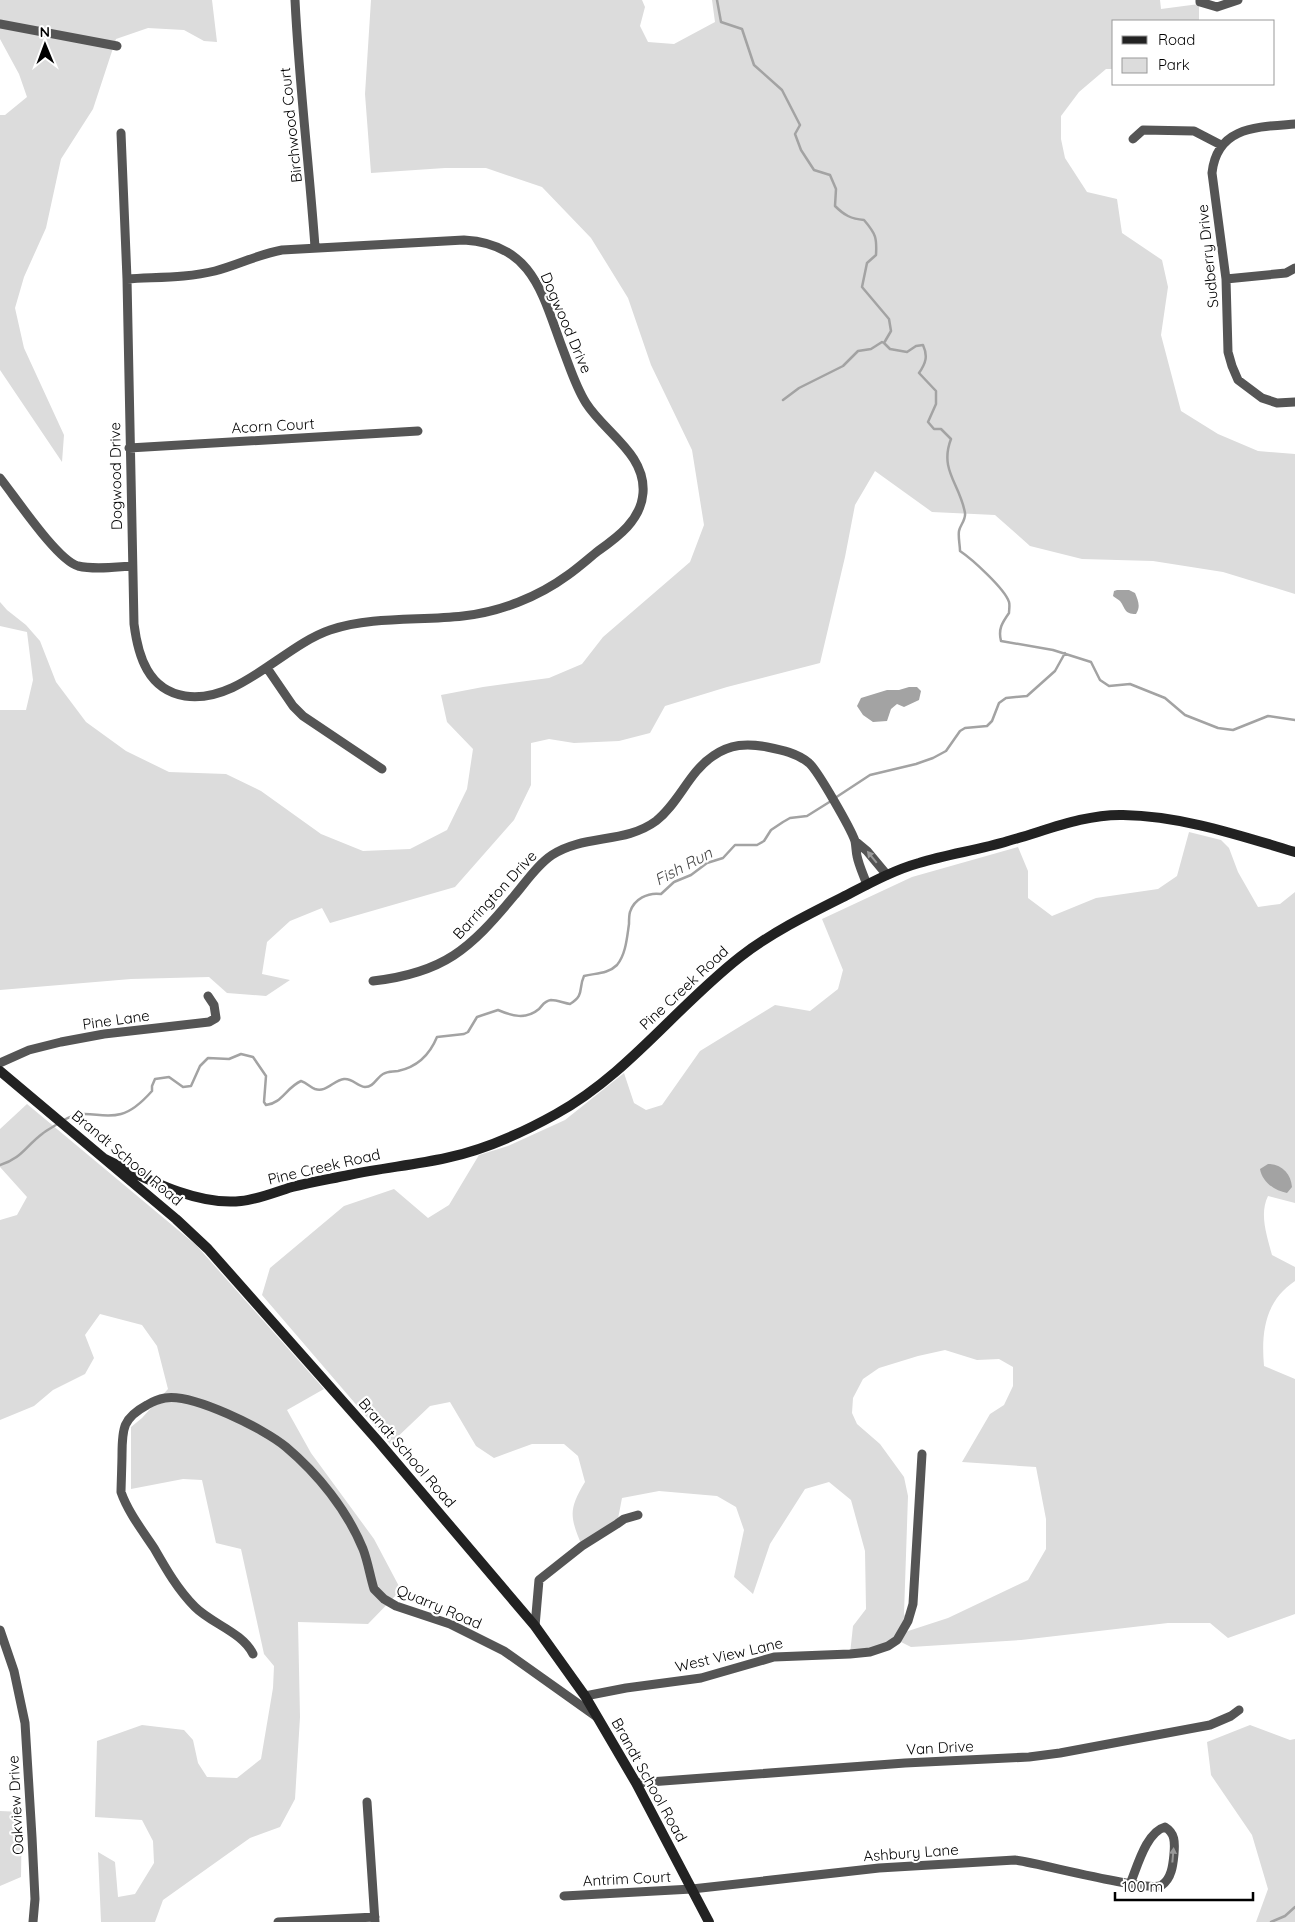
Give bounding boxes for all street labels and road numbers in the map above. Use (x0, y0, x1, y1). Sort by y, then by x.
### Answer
street label: Birchwood Court (275, 67, 306, 184)
street label: Sudberry Drive (1193, 203, 1222, 309)
street label: Dogwood Drive (537, 269, 596, 376)
street label: Acorn Court (231, 414, 315, 437)
street label: Dogwood Drive (105, 422, 126, 530)
street label: Barrington Drive (449, 846, 541, 943)
street label: Pine Creek Road (635, 941, 732, 1034)
street label: Pine Lane (81, 1005, 151, 1034)
street label: Brandt School Road (68, 1106, 187, 1210)
street label: Pine Creek Road (266, 1144, 382, 1189)
street label: Brandt School Road (355, 1394, 460, 1511)
street label: Quarry Road (394, 1580, 485, 1633)
street label: West View Lane (673, 1633, 785, 1676)
street label: Brandt School Road (607, 1714, 691, 1845)
street label: Van Drive (906, 1736, 974, 1759)
street label: Oakview Drive (3, 1755, 28, 1855)
street label: Ashbury Lane (863, 1840, 959, 1865)
street label: Antrim Court (582, 1867, 672, 1890)

